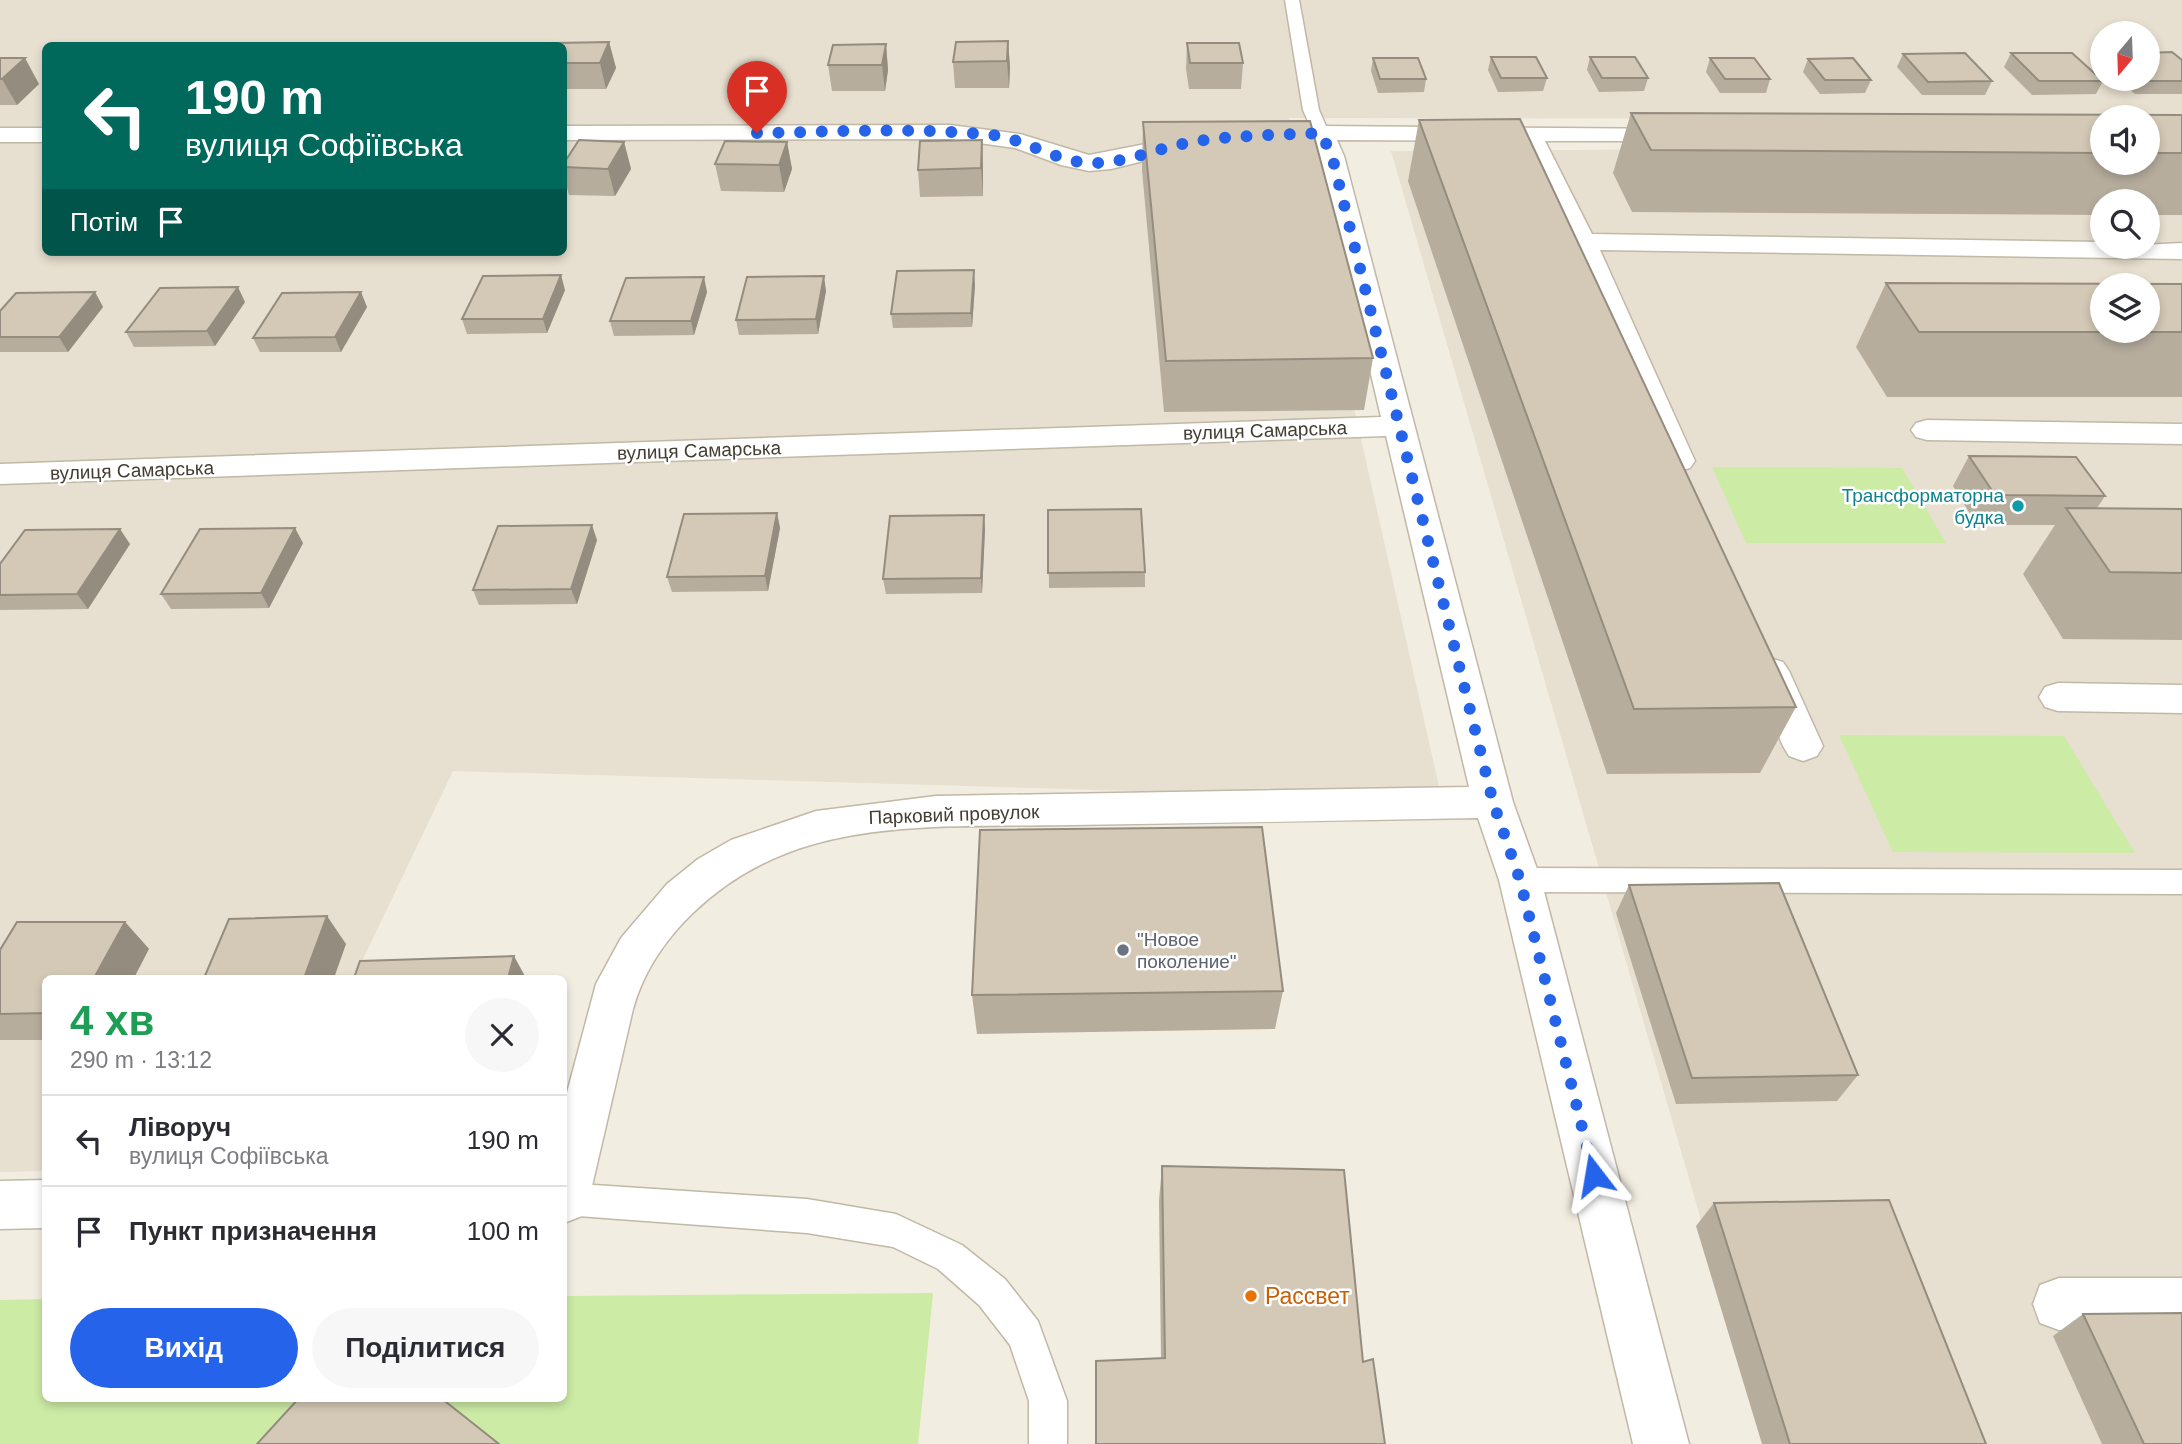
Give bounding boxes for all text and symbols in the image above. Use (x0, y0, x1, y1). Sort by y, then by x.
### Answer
north arrow (2090, 21, 2160, 91)
map controls (2090, 21, 2160, 343)
pin (727, 61, 787, 133)
icon: left (70, 70, 161, 161)
text: 190 m (185, 70, 324, 124)
icon: arrive (738, 72, 776, 110)
button: sound (2090, 105, 2160, 175)
text: вулиця Софіївська (185, 127, 463, 163)
button: search (2090, 189, 2160, 259)
icon: arrive (152, 203, 190, 241)
text: Потім (70, 207, 138, 237)
button: layers (2090, 273, 2160, 343)
street label: вулиця Самарська (1183, 417, 1348, 444)
street label: вулиця Самарська (617, 437, 782, 464)
street label: вулиця Самарська (50, 457, 215, 484)
place label: Трансформаторна будка (1842, 485, 2004, 528)
marker: Трансформаторна будка (2010, 498, 2026, 514)
street label: Парковий провулок (868, 801, 1040, 828)
place label: "Новое поколение" (1137, 929, 1237, 972)
marker: "Новое поколение" (1115, 942, 1131, 958)
text: 4 хв (70, 997, 154, 1044)
button: close (465, 998, 539, 1072)
text: 290 m · 13:12 (70, 1047, 212, 1073)
text: Ліворуч (129, 1112, 231, 1142)
icon: left (70, 1122, 108, 1160)
text: 190 m (467, 1125, 539, 1155)
position arrow (1557, 1138, 1631, 1212)
text: вулиця Софіївська (129, 1143, 329, 1169)
icon: arrive (70, 1213, 108, 1251)
text: Пункт призначення (129, 1216, 377, 1246)
text: 100 m (467, 1216, 539, 1246)
place label: Рассвет (1265, 1283, 1350, 1309)
marker: Рассвет (1243, 1288, 1259, 1304)
button: Вихід (70, 1308, 298, 1388)
button: Поділитися (312, 1308, 539, 1388)

